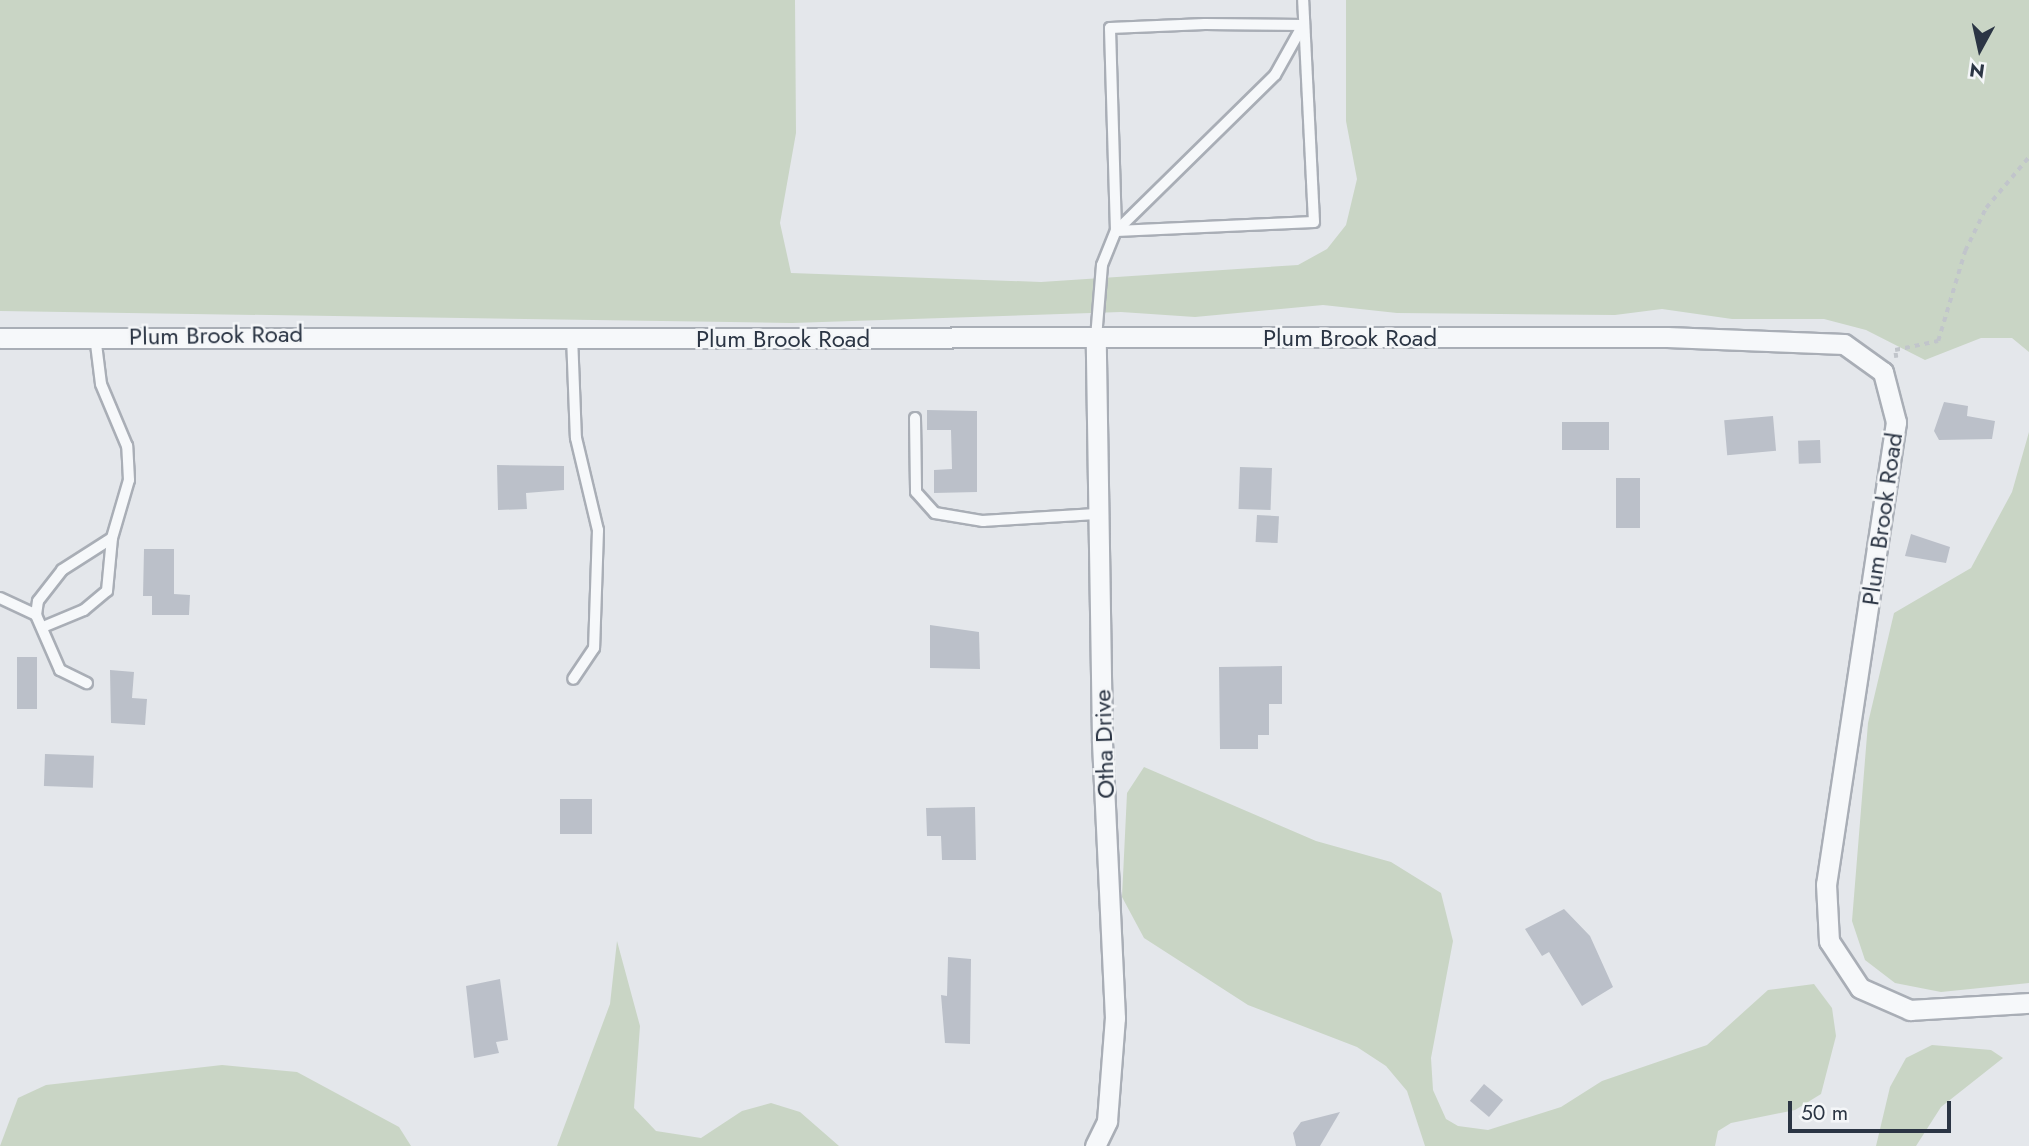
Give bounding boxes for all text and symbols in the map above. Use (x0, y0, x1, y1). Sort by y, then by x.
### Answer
north arrow (1945, 14, 2015, 84)
text: N (1968, 56, 1986, 85)
street label: Plum Brook Road (129, 319, 303, 351)
street label: Plum Brook Road (1263, 324, 1437, 352)
street label: Plum Brook Road (696, 325, 870, 353)
street label: Plum Brook Road (1856, 431, 1908, 607)
street label: Otha Drive (1088, 689, 1120, 799)
scale bar (1791, 1086, 1954, 1130)
text: 50 m (1801, 1098, 1848, 1128)

